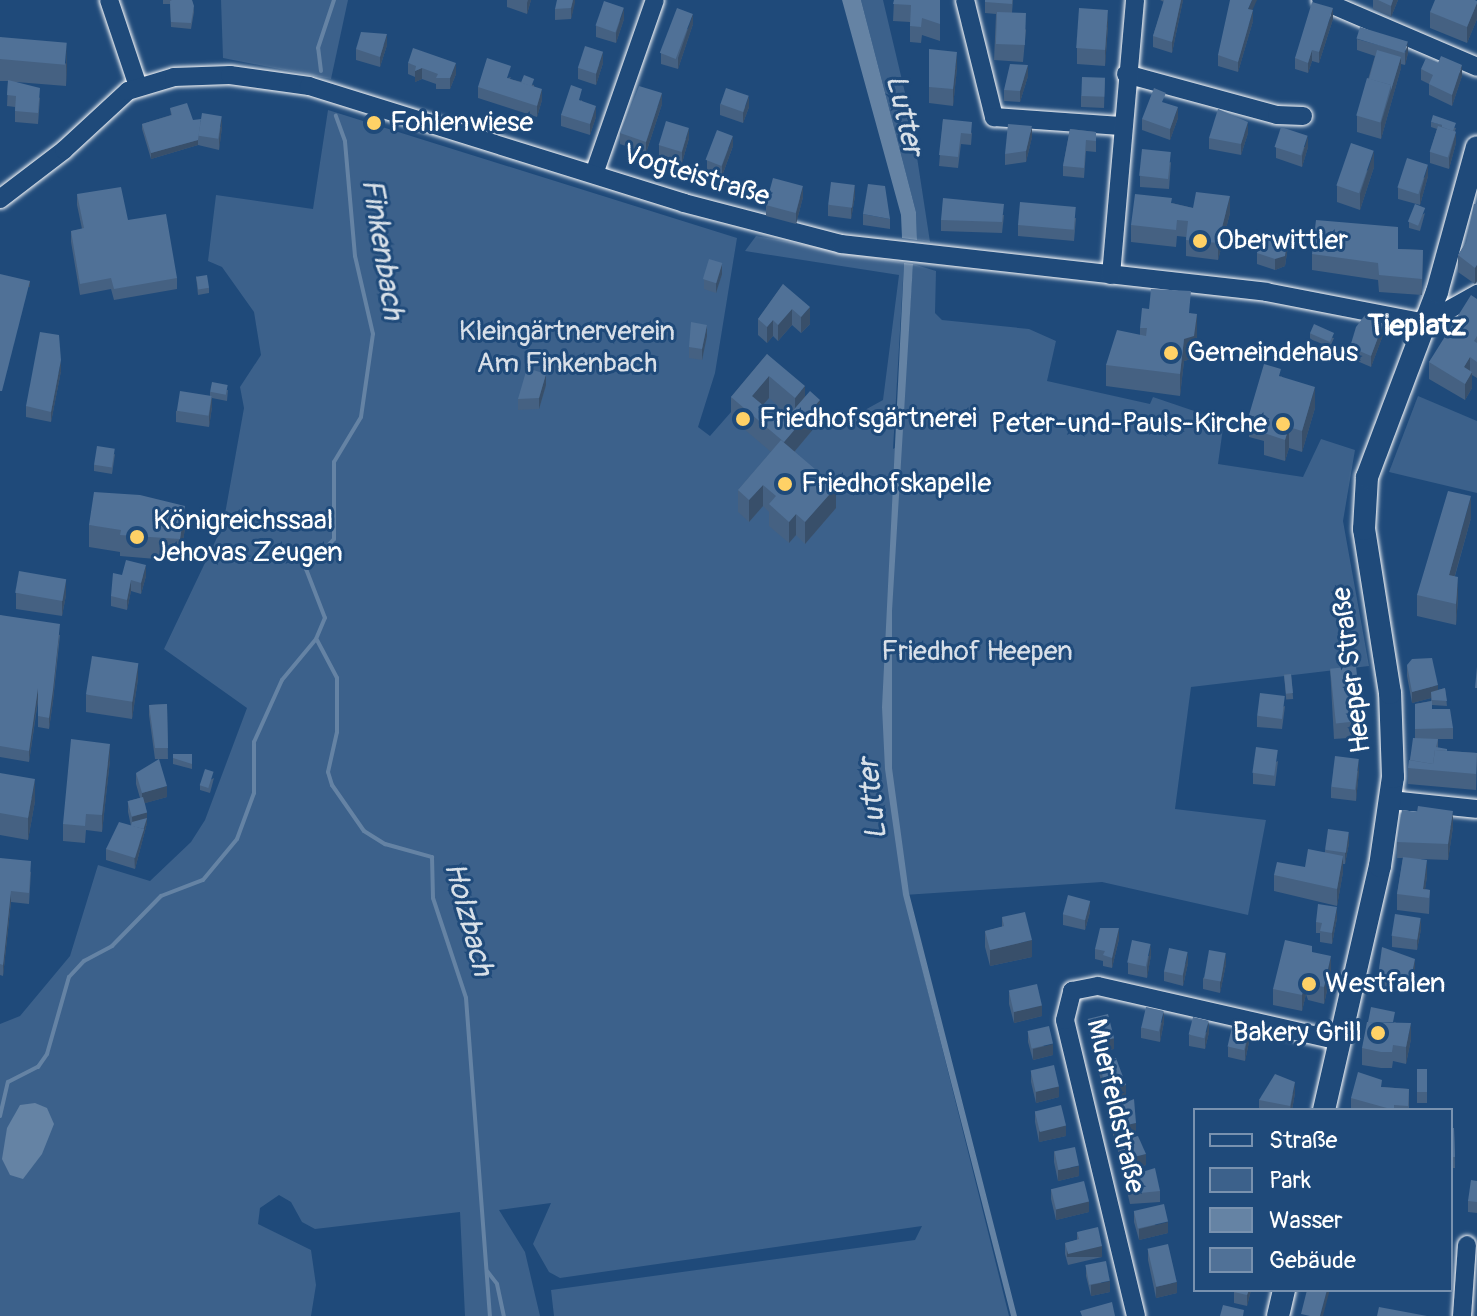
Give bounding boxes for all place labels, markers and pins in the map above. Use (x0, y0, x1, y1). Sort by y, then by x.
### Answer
place label: Fohlenwiese (390, 106, 533, 140)
marker: Fohlenwiese (365, 114, 383, 132)
place label: Oberwittler (1216, 224, 1348, 258)
marker: Oberwittler (1191, 232, 1209, 250)
place label: Gemeindehaus (1187, 336, 1358, 370)
marker: Gemeindehaus (1162, 344, 1180, 362)
place label: Friedhofsgärtnerei (759, 402, 977, 436)
place label: Peter-und-Pauls-Kirche (991, 407, 1267, 441)
marker: Friedhofsgärtnerei (734, 410, 752, 428)
marker: Peter-und-Pauls-Kirche (1274, 415, 1292, 433)
place label: Friedhofskapelle (801, 467, 991, 501)
marker: Friedhofskapelle (776, 475, 794, 493)
place label: Königreichssaal Jehovas Zeugen (153, 504, 343, 570)
marker: Königreichssaal Jehovas Zeugen (128, 528, 146, 546)
place label: Westfalen (1325, 967, 1446, 1001)
marker: Westfalen (1300, 975, 1318, 993)
place label: Bakery Grill (1233, 1016, 1362, 1050)
marker: Bakery Grill (1369, 1024, 1387, 1042)

